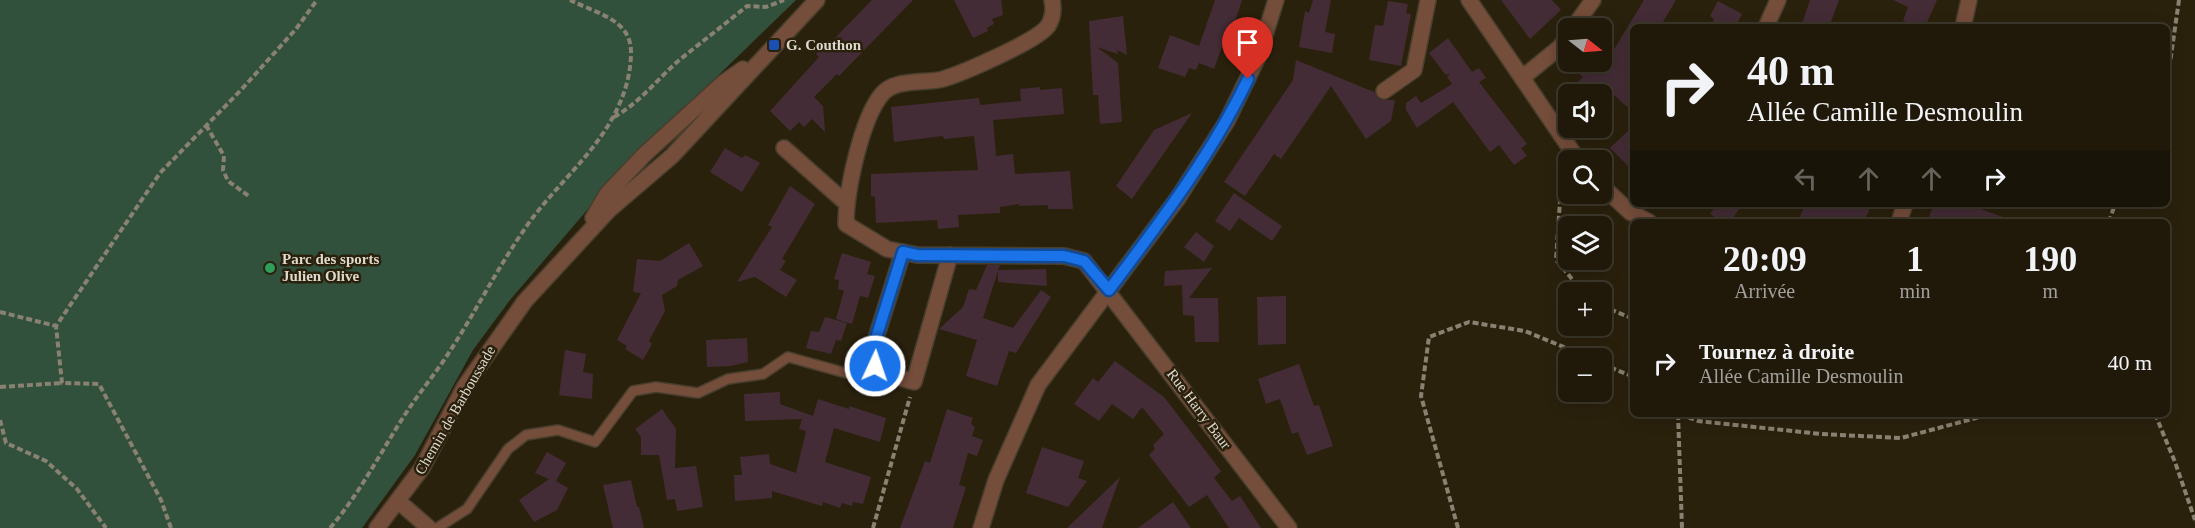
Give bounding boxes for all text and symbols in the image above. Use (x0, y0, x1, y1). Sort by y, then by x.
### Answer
pin (1222, 17, 1273, 79)
north arrow (1558, 18, 1612, 72)
map controls (1558, 18, 1612, 402)
icon: arrive (1231, 26, 1264, 59)
place label: G. Couthon (786, 37, 862, 53)
marker: G. Couthon (767, 38, 781, 52)
icon: right (1648, 48, 1726, 126)
text: 40 m (1747, 48, 1835, 94)
button: sound (1558, 84, 1612, 138)
text: Allée Camille Desmoulin (1747, 97, 2023, 127)
button: search (1558, 150, 1612, 204)
icon: left (1789, 162, 1822, 195)
icon: ahead (1852, 162, 1885, 195)
icon: ahead (1915, 162, 1948, 195)
icon: right (1978, 162, 2011, 195)
button: layers (1558, 216, 1612, 270)
text: 20:09 (1723, 239, 1807, 279)
text: 1 (1906, 239, 1924, 279)
text: 190 (2023, 239, 2077, 279)
place label: Parc des sports Julien Olive (282, 251, 379, 284)
marker: Parc des sports Julien Olive (263, 261, 277, 275)
text: Arrivée (1734, 280, 1795, 302)
text: min (1899, 280, 1931, 302)
text: m (2043, 280, 2058, 302)
button: + (1558, 282, 1612, 336)
position arrow (843, 334, 907, 398)
text: Tournez à droite (1699, 339, 1854, 364)
street label: Chemin de Barboussade (412, 343, 499, 477)
icon: right (1648, 347, 1681, 380)
button: − (1558, 348, 1612, 402)
text: 40 m (2107, 350, 2152, 375)
text: Allée Camille Desmoulin (1699, 365, 1903, 387)
street label: Rue Harry Baur (1164, 366, 1234, 452)

